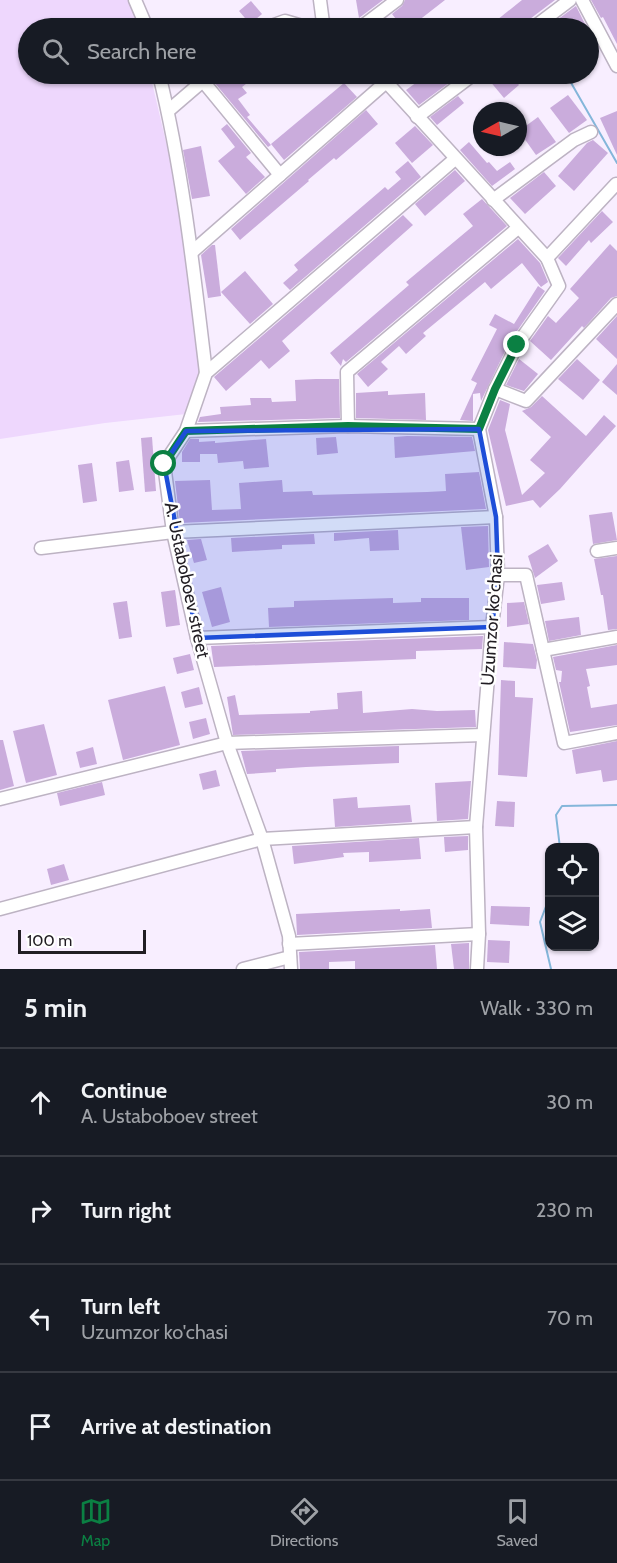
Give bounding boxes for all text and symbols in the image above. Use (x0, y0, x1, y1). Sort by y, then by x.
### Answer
search box (18, 18, 599, 84)
icon: search (39, 35, 72, 68)
text: Search here (87, 38, 196, 65)
north arrow (473, 102, 527, 156)
route end (503, 331, 529, 357)
route start (150, 450, 176, 476)
street label: A. Ustaboboev street (160, 500, 214, 660)
street label: Uzumzor ko'chasi (476, 553, 508, 687)
map controls (545, 843, 599, 951)
button: locate (545, 843, 599, 897)
button: layers (545, 897, 599, 951)
scale bar (18, 927, 146, 954)
text: 100 m (27, 931, 72, 950)
text: 5 min (24, 992, 87, 1024)
text: Walk · 330 m (480, 996, 593, 1020)
text: Continue (81, 1077, 167, 1104)
icon: ahead (24, 1086, 57, 1119)
text: 30 m (546, 1090, 593, 1114)
text: A. Ustaboboev street (81, 1104, 258, 1128)
icon: right (24, 1194, 57, 1227)
text: Turn right (81, 1197, 171, 1224)
text: 230 m (536, 1198, 593, 1222)
text: Turn left (81, 1293, 160, 1320)
icon: left (24, 1302, 57, 1335)
text: 70 m (547, 1306, 593, 1330)
text: Uzumzor ko'chasi (81, 1320, 228, 1344)
icon: arrive (24, 1410, 57, 1443)
text: Arrive at destination (81, 1413, 271, 1440)
tab: Map (79, 1495, 112, 1550)
tab: Directions (270, 1495, 338, 1550)
tab: Saved (496, 1495, 538, 1550)

